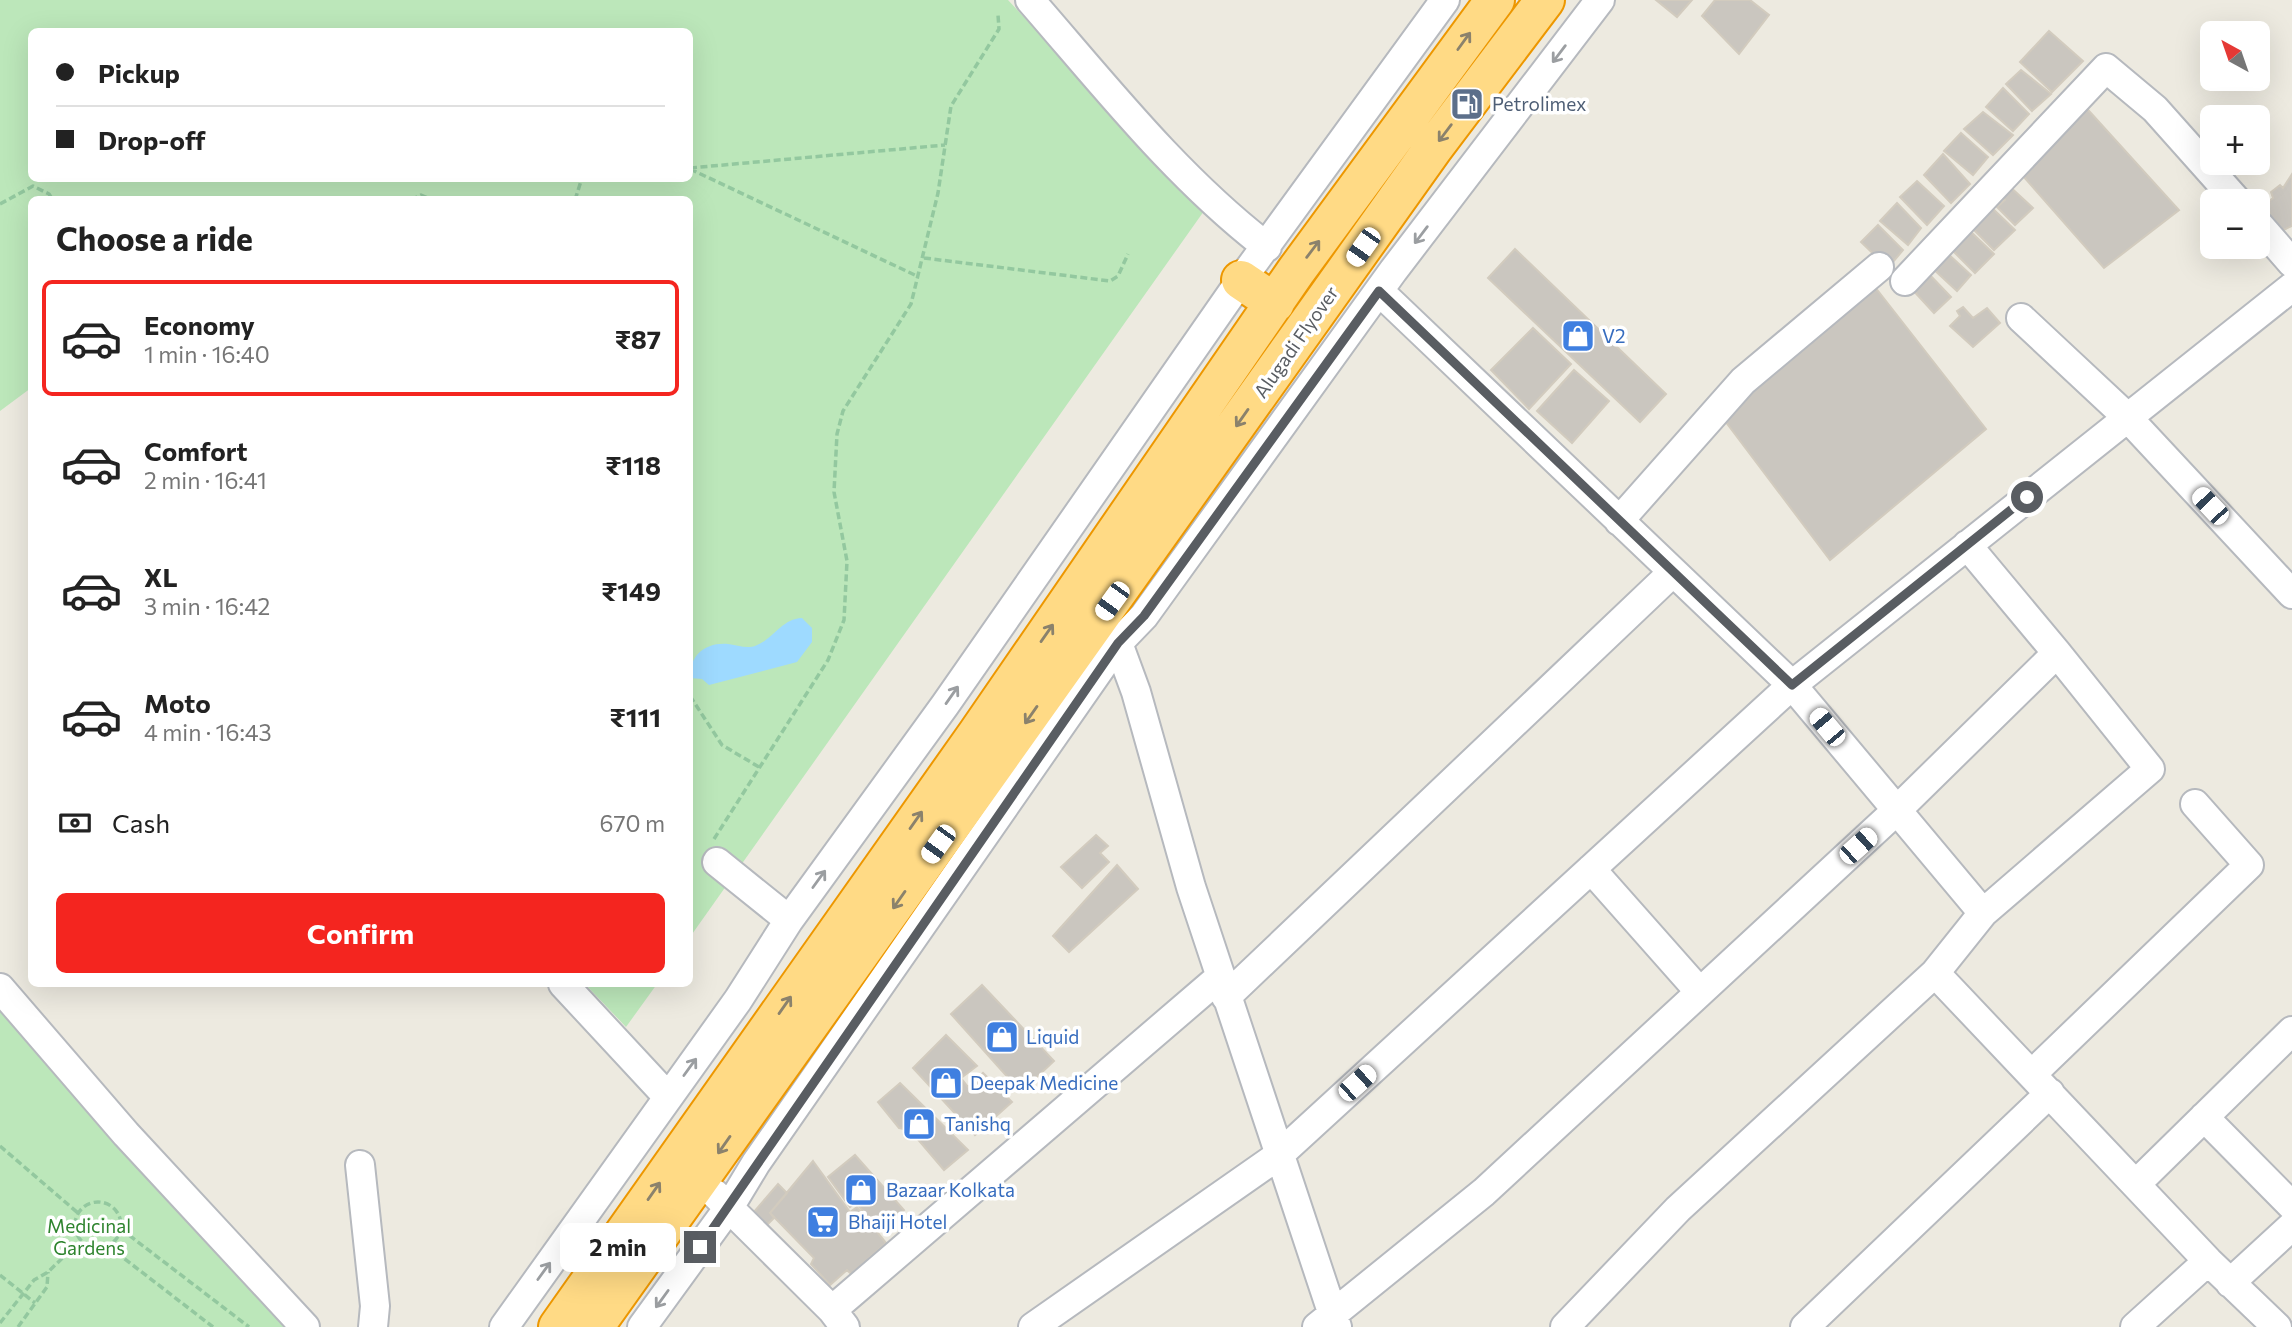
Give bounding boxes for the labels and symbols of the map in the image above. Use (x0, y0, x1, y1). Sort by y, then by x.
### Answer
north arrow (2200, 21, 2270, 91)
one-way arrow (1457, 33, 1472, 51)
one-way arrow (1551, 45, 1566, 63)
fuel station icon: Petrolimex (1448, 85, 1486, 123)
place label: Petrolimex (1492, 92, 1586, 115)
one-way arrow (1438, 123, 1453, 142)
car (1343, 224, 1384, 270)
one-way arrow (1413, 225, 1428, 244)
one-way arrow (1305, 240, 1320, 258)
street label: Alugadi Flyover (1248, 281, 1343, 402)
shop icon: V2 (1559, 317, 1597, 355)
place label: V2 (1602, 324, 1626, 347)
one-way arrow (1235, 408, 1249, 427)
route start (2011, 481, 2043, 513)
car (2188, 483, 2233, 529)
car (1092, 578, 1133, 624)
one-way arrow (1040, 624, 1054, 643)
one-way arrow (945, 686, 959, 705)
car (1806, 704, 1849, 750)
one-way arrow (1024, 705, 1038, 724)
one-way arrow (909, 811, 923, 830)
car (918, 821, 959, 867)
car (1836, 824, 1881, 868)
one-way arrow (811, 870, 826, 889)
one-way arrow (891, 890, 906, 909)
one-way arrow (778, 996, 792, 1015)
shop icon: Liquid (983, 1018, 1021, 1056)
place label: Liquid (1026, 1025, 1079, 1048)
one-way arrow (682, 1057, 697, 1076)
car (1335, 1061, 1380, 1105)
shop icon: Deepak Medicine (927, 1064, 965, 1102)
place label: Deepak Medicine (970, 1071, 1118, 1094)
shop icon: Tanishq (900, 1105, 938, 1143)
place label: Tanishq (944, 1112, 1011, 1135)
one-way arrow (717, 1135, 731, 1154)
shop icon: Bazaar Kolkata (842, 1171, 880, 1209)
place label: Bazaar Kolkata (886, 1178, 1015, 1201)
one-way arrow (647, 1182, 661, 1201)
supermarket icon: Bhaiji Hotel (804, 1203, 842, 1241)
place label: Bhaiji Hotel (848, 1210, 947, 1233)
park label: Medicinal Gardens (47, 1214, 131, 1259)
callout: 2 min (560, 1222, 676, 1272)
route end (684, 1231, 716, 1263)
one-way arrow (536, 1262, 551, 1281)
one-way arrow (654, 1290, 669, 1308)

